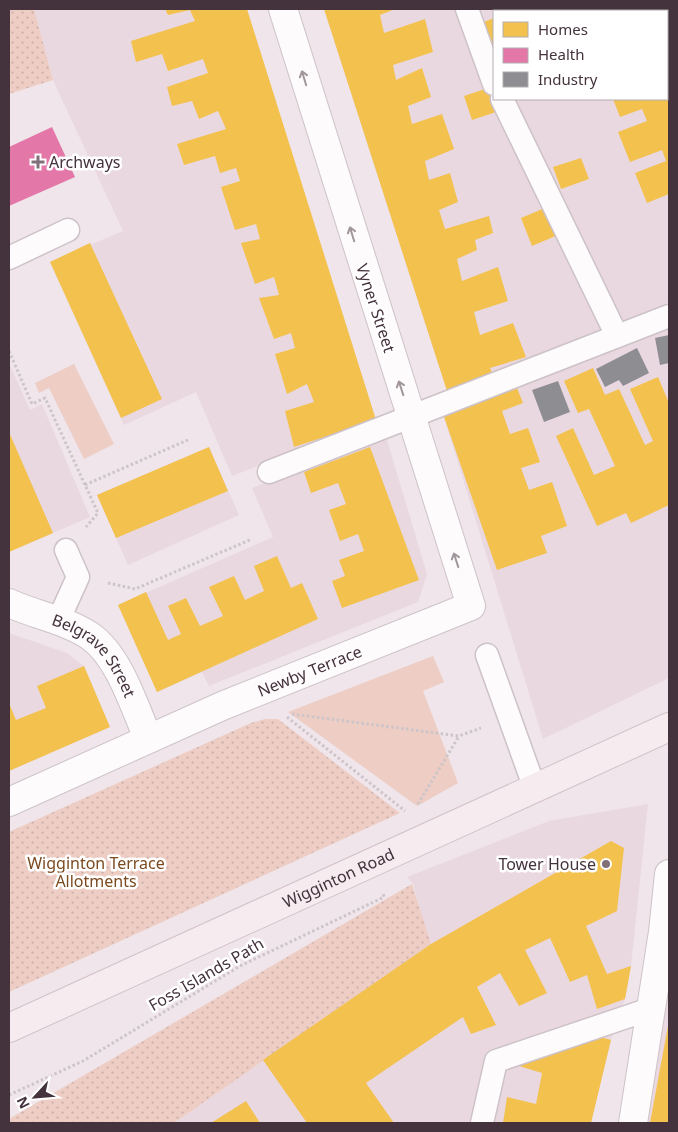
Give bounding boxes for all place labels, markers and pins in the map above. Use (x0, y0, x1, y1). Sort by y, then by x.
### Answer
place label: Archways (49, 151, 120, 173)
marker: Archways (31, 155, 45, 169)
place label: Tower House (498, 853, 596, 875)
marker: Tower House (600, 858, 612, 870)

